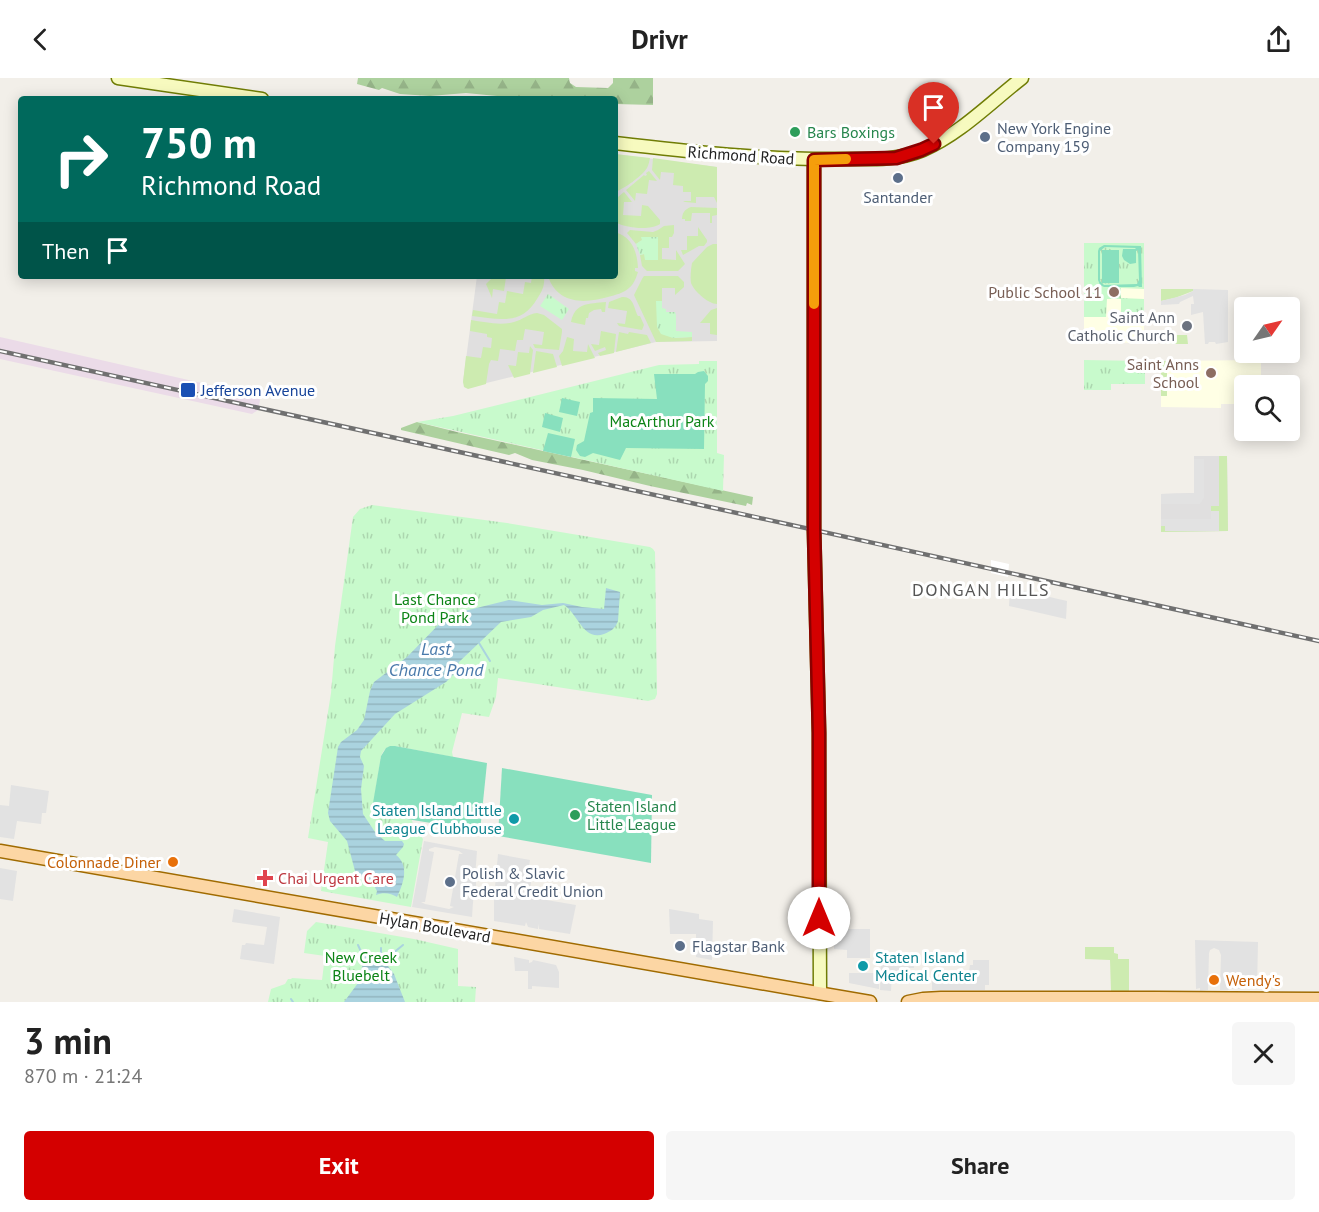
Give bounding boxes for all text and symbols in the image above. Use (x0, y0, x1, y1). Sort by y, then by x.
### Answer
text: Drivr (631, 22, 688, 56)
icon: back (24, 23, 57, 56)
icon: share (1262, 23, 1295, 56)
pin (908, 82, 959, 144)
icon: arrive (917, 91, 950, 124)
text: 750 m (141, 115, 257, 170)
place label: New York Engine Company 159 (997, 118, 1111, 156)
icon: right (42, 120, 120, 198)
place label: Bars Boxings (807, 122, 895, 142)
marker: Bars Boxings (788, 125, 802, 139)
marker: New York Engine Company 159 (978, 130, 992, 144)
street label: Richmond Road (687, 141, 795, 169)
text: Richmond Road (141, 168, 321, 202)
marker: Santander (891, 171, 905, 185)
place label: Santander (863, 187, 933, 207)
icon: arrive (101, 234, 134, 267)
text: Then (42, 237, 89, 265)
place label: Public School 11 (988, 282, 1102, 302)
marker: Public School 11 (1107, 285, 1121, 299)
north arrow (1234, 297, 1300, 363)
map controls (1234, 297, 1300, 441)
place label: Saint Ann Catholic Church (1067, 307, 1175, 345)
marker: Saint Ann Catholic Church (1180, 319, 1194, 333)
place label: Saint Anns School (1127, 354, 1199, 392)
marker: Saint Anns School (1204, 366, 1218, 380)
button: search (1234, 375, 1300, 441)
place label: Jefferson Avenue (200, 380, 315, 400)
marker: Jefferson Avenue (179, 381, 197, 399)
park label: MacArthur Park (609, 411, 715, 431)
district label: DONGAN HILLS (912, 578, 1050, 601)
park label: Last Chance Pond Park (394, 589, 476, 627)
water label: Last Chance Pond (389, 637, 484, 681)
place label: Staten Island Little League (587, 796, 677, 834)
place label: Staten Island Little League Clubhouse (372, 800, 502, 838)
marker: Staten Island Little League (568, 808, 582, 822)
marker: Staten Island Little League Clubhouse (507, 812, 521, 826)
place label: Colonnade Diner (47, 852, 162, 872)
marker: Colonnade Diner (166, 855, 180, 869)
place label: Polish & Slavic Federal Credit Union (462, 863, 603, 901)
place label: Chai Urgent Care (278, 868, 394, 888)
marker: Chai Urgent Care (256, 869, 274, 887)
marker: Polish & Slavic Federal Credit Union (443, 875, 457, 889)
position arrow (787, 886, 851, 950)
street label: Hylan Boulevard (378, 907, 492, 947)
place label: Flagstar Bank (692, 936, 785, 956)
marker: Flagstar Bank (673, 939, 687, 953)
park label: New Creek Bluebelt (325, 947, 398, 985)
place label: Staten Island Medical Center (875, 947, 978, 985)
marker: Staten Island Medical Center (856, 959, 870, 973)
place label: Wendy's (1226, 970, 1281, 990)
marker: Wendy's (1207, 973, 1221, 987)
text: 3 min (24, 1017, 112, 1064)
button: close (1232, 1022, 1295, 1085)
text: 870 m · 21:24 (24, 1063, 142, 1089)
button: Exit (24, 1131, 654, 1200)
button: Share (666, 1131, 1295, 1200)

